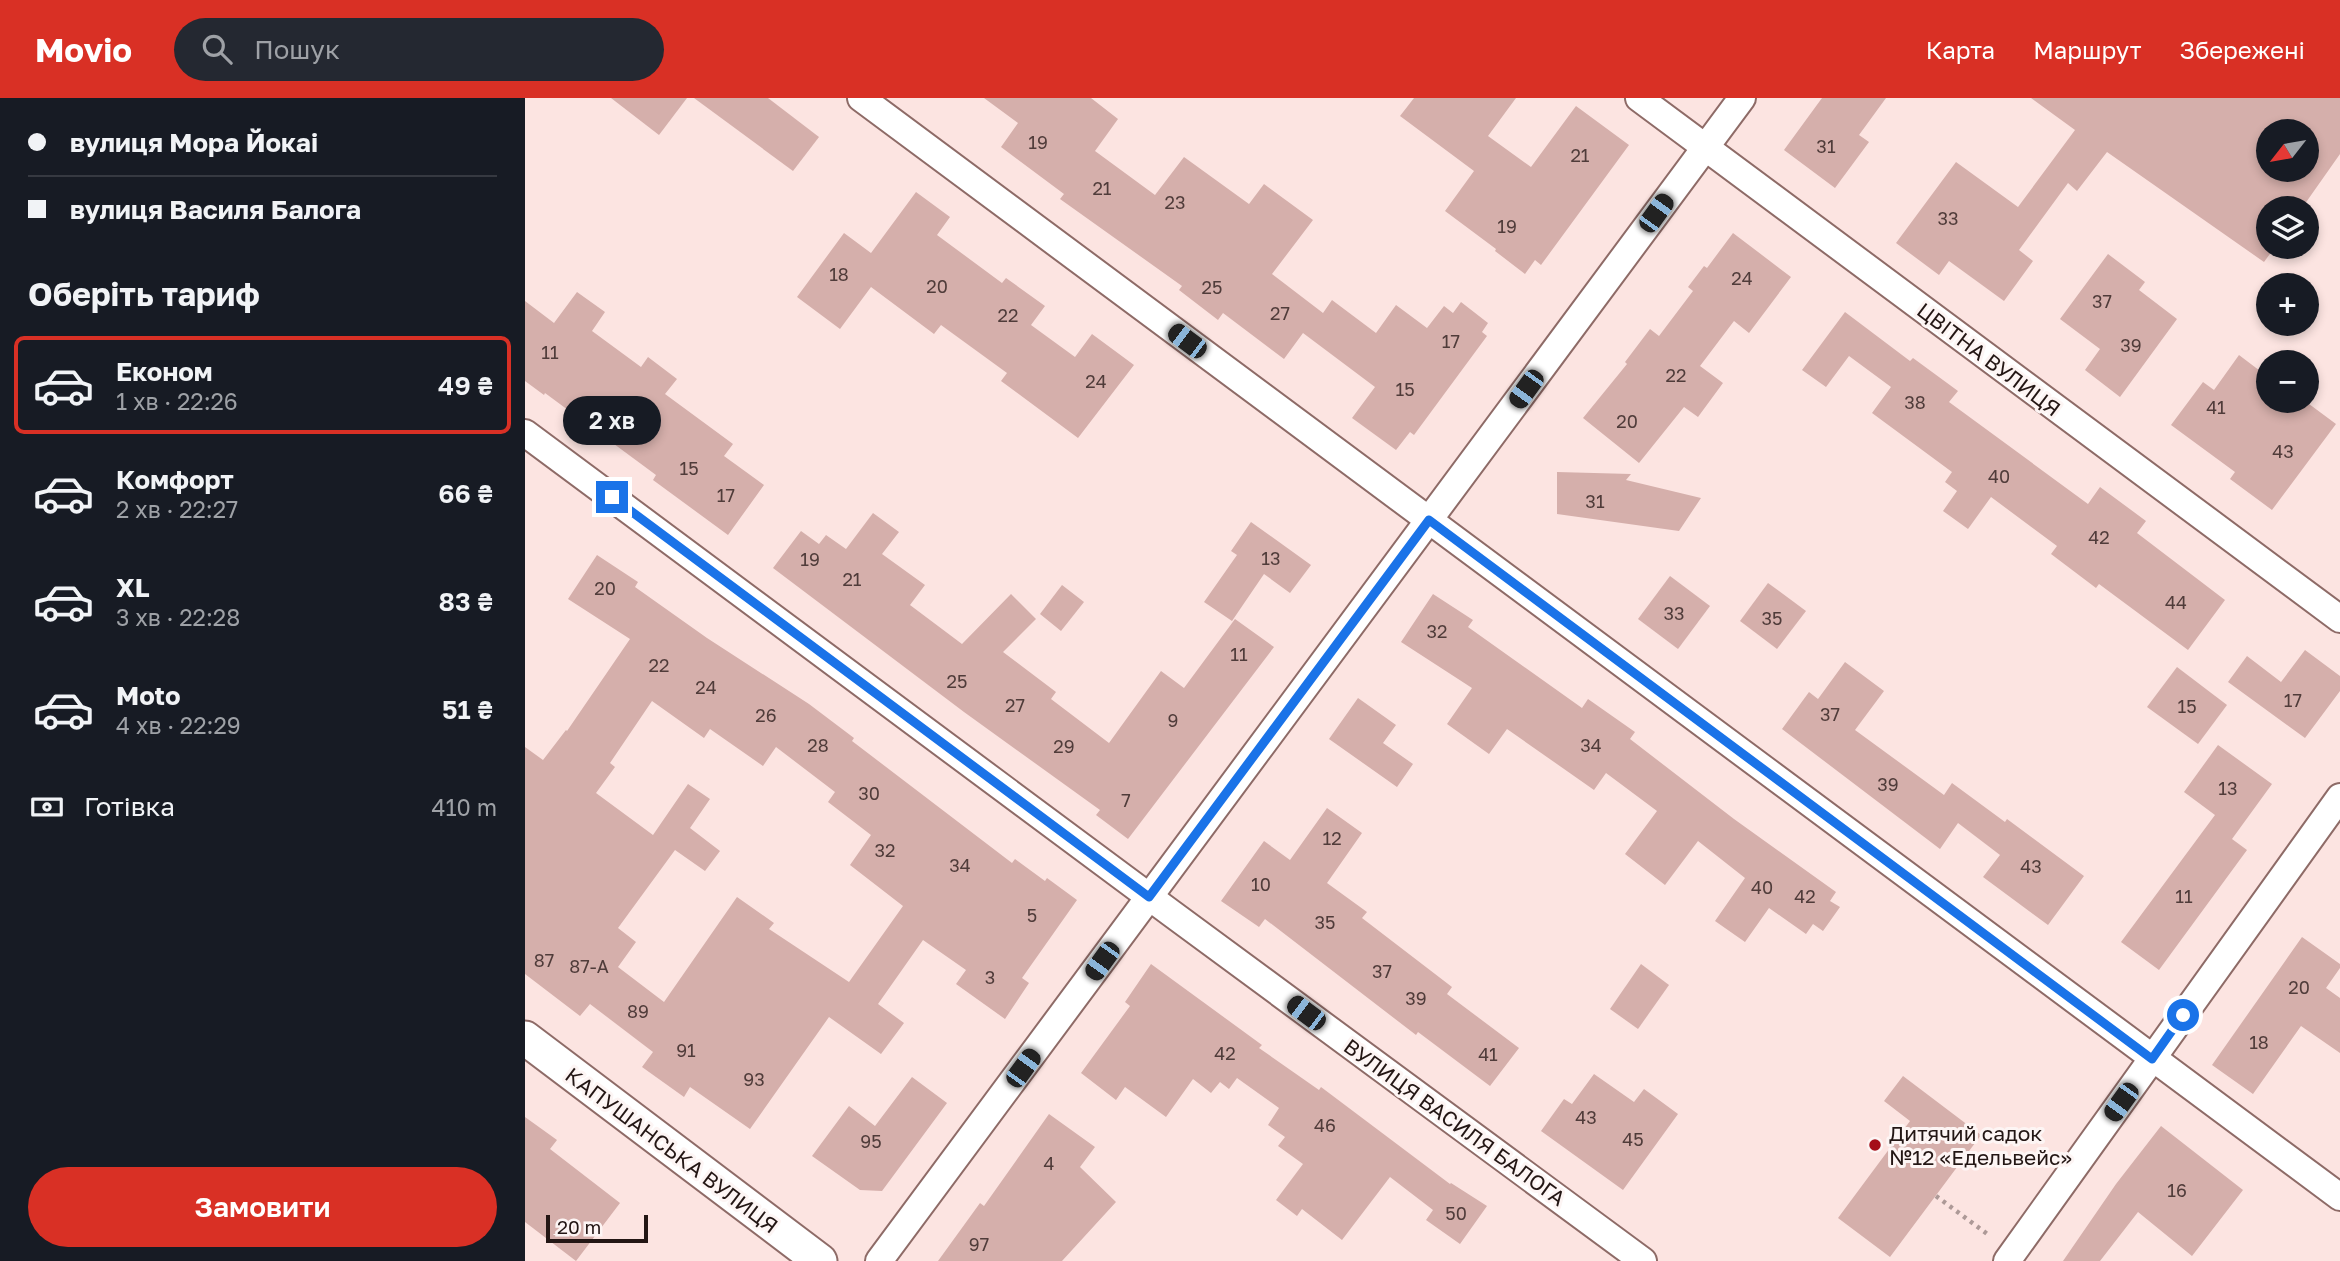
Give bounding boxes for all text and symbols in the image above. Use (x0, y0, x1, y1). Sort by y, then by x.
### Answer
search box (174, 18, 664, 81)
text: Movio (35, 30, 132, 69)
icon: search (198, 30, 236, 68)
text: Пошук (254, 34, 340, 65)
text: Карта (1926, 35, 1995, 64)
text: Маршрут (2033, 35, 2142, 64)
text: Збережені (2180, 35, 2305, 64)
north arrow (2256, 119, 2319, 182)
map controls (2256, 119, 2319, 413)
text: вулиця Мора Йокаі (70, 127, 318, 158)
house number: 19 (1028, 131, 1048, 153)
house number: 31 (1816, 135, 1836, 157)
house number: 21 (1570, 144, 1590, 166)
house number: 21 (1092, 177, 1112, 199)
car (1636, 190, 1677, 236)
house number: 23 (1165, 191, 1185, 213)
text: вулиця Василя Балога (70, 194, 361, 225)
button: layers (2256, 196, 2319, 259)
house number: 33 (1937, 207, 1959, 229)
house number: 19 (1497, 215, 1517, 237)
house number: 18 (829, 263, 849, 285)
house number: 24 (1731, 267, 1753, 289)
button: + (2256, 273, 2319, 336)
text: Оберіть тариф (28, 275, 260, 313)
house number: 20 (926, 275, 948, 297)
house number: 25 (1202, 276, 1222, 298)
house number: 37 (2092, 290, 2112, 312)
street label: ЦВІТНА ВУЛИЦЯ (1912, 297, 2066, 421)
house number: 27 (1270, 302, 1290, 324)
house number: 22 (998, 304, 1018, 326)
car (1164, 320, 1211, 362)
house number: 17 (1442, 330, 1460, 352)
house number: 39 (2120, 334, 2142, 356)
house number: 11 (541, 341, 559, 363)
button: − (2256, 350, 2319, 413)
icon: car (32, 354, 95, 417)
text: Економ (116, 356, 213, 387)
house number: 22 (1666, 364, 1686, 386)
car (1506, 366, 1547, 412)
text: 49 ₴ (438, 370, 493, 401)
house number: 24 (1085, 370, 1107, 392)
house number: 15 (1395, 378, 1415, 400)
text: 1 хв · 22:26 (116, 387, 238, 415)
house number: 38 (1904, 391, 1926, 413)
callout: 2 хв (563, 396, 661, 444)
house number: 41 (2206, 396, 2226, 418)
text: 2 хв (589, 406, 635, 434)
house number: 20 (1616, 410, 1638, 432)
house number: 43 (2272, 440, 2294, 462)
house number: 15 (679, 457, 699, 479)
icon: car (32, 462, 95, 525)
text: Комфорт (116, 464, 234, 495)
house number: 40 (1988, 465, 2010, 487)
text: 66 ₴ (438, 478, 493, 509)
route end (596, 481, 628, 513)
house number: 17 (717, 484, 735, 506)
house number: 31 (1585, 490, 1605, 512)
text: 2 хв · 22:27 (116, 495, 238, 523)
house number: 42 (2088, 526, 2110, 548)
house number: 13 (1261, 547, 1281, 569)
house number: 19 (800, 548, 820, 570)
house number: 21 (842, 568, 862, 590)
icon: car (32, 570, 95, 633)
text: XL (116, 572, 150, 603)
house number: 20 (594, 577, 616, 599)
text: 83 ₴ (439, 586, 493, 617)
house number: 44 (2165, 591, 2187, 613)
house number: 33 (1663, 602, 1685, 624)
text: 3 хв · 22:28 (116, 603, 240, 631)
house number: 35 (1762, 607, 1782, 629)
house number: 32 (1427, 620, 1447, 642)
house number: 11 (1230, 643, 1248, 665)
house number: 22 (649, 654, 669, 676)
house number: 25 (947, 670, 967, 692)
house number: 24 (695, 676, 717, 698)
icon: car (32, 678, 95, 741)
text: Moto (116, 680, 181, 711)
house number: 17 (2284, 689, 2302, 711)
text: 51 ₴ (442, 694, 493, 725)
house number: 27 (1005, 694, 1025, 716)
house number: 15 (2177, 695, 2197, 717)
house number: 37 (1820, 703, 1840, 725)
house number: 26 (755, 704, 777, 726)
house number: 9 (1168, 709, 1178, 731)
text: 4 хв · 22:29 (116, 711, 241, 739)
house number: 28 (807, 734, 829, 756)
house number: 34 (1580, 734, 1602, 756)
house number: 29 (1053, 735, 1075, 757)
house number: 39 (1877, 773, 1899, 795)
house number: 13 (2218, 777, 2238, 799)
house number: 30 (858, 782, 880, 804)
icon: cash (28, 788, 66, 826)
house number: 7 (1121, 789, 1131, 811)
text: Готівка (84, 791, 175, 822)
text: 410 m (431, 793, 497, 821)
house number: 12 (1322, 827, 1342, 849)
house number: 32 (875, 839, 895, 861)
house number: 34 (949, 854, 971, 876)
house number: 43 (2020, 855, 2042, 877)
house number: 10 (1251, 873, 1271, 895)
house number: 40 (1751, 876, 1773, 898)
house number: 42 (1794, 885, 1816, 907)
house number: 11 (2175, 885, 2193, 907)
house number: 5 (1027, 904, 1037, 926)
house number: 35 (1315, 911, 1335, 933)
car (1082, 938, 1123, 984)
house number: 87 (534, 949, 554, 971)
house number: 87-А (569, 955, 609, 977)
house number: 37 (1372, 960, 1392, 982)
house number: 3 (985, 966, 995, 988)
house number: 20 (2288, 976, 2310, 998)
house number: 39 (1405, 987, 1427, 1009)
car (1283, 992, 1330, 1034)
route start (2167, 999, 2199, 1031)
house number: 89 (627, 1000, 649, 1022)
house number: 18 (2249, 1031, 2269, 1053)
street label: ВУЛИЦЯ ВАСИЛЯ БАЛОГА (1339, 1033, 1571, 1211)
house number: 91 (676, 1039, 696, 1061)
house number: 42 (1214, 1042, 1236, 1064)
house number: 41 (1478, 1043, 1498, 1065)
car (1003, 1045, 1044, 1091)
street label: КАПУШАНСЬКА ВУЛИЦЯ (561, 1062, 783, 1238)
house number: 93 (743, 1068, 765, 1090)
car (2101, 1079, 2142, 1125)
house number: 43 (1575, 1106, 1597, 1128)
house number: 46 (1314, 1114, 1336, 1136)
place label: Дитячий садок №12 «Едельвейс» (1889, 1120, 2072, 1170)
house number: 45 (1622, 1128, 1644, 1150)
house number: 95 (860, 1130, 882, 1152)
marker: Дитячий садок №12 «Едельвейс» (1867, 1137, 1883, 1153)
house number: 4 (1044, 1152, 1055, 1174)
button: Замовити (28, 1167, 497, 1247)
house number: 16 (2167, 1179, 2187, 1201)
house number: 50 (1445, 1202, 1467, 1224)
scale bar (546, 1212, 647, 1244)
text: 20 m (557, 1215, 601, 1238)
house number: 97 (969, 1233, 989, 1255)

